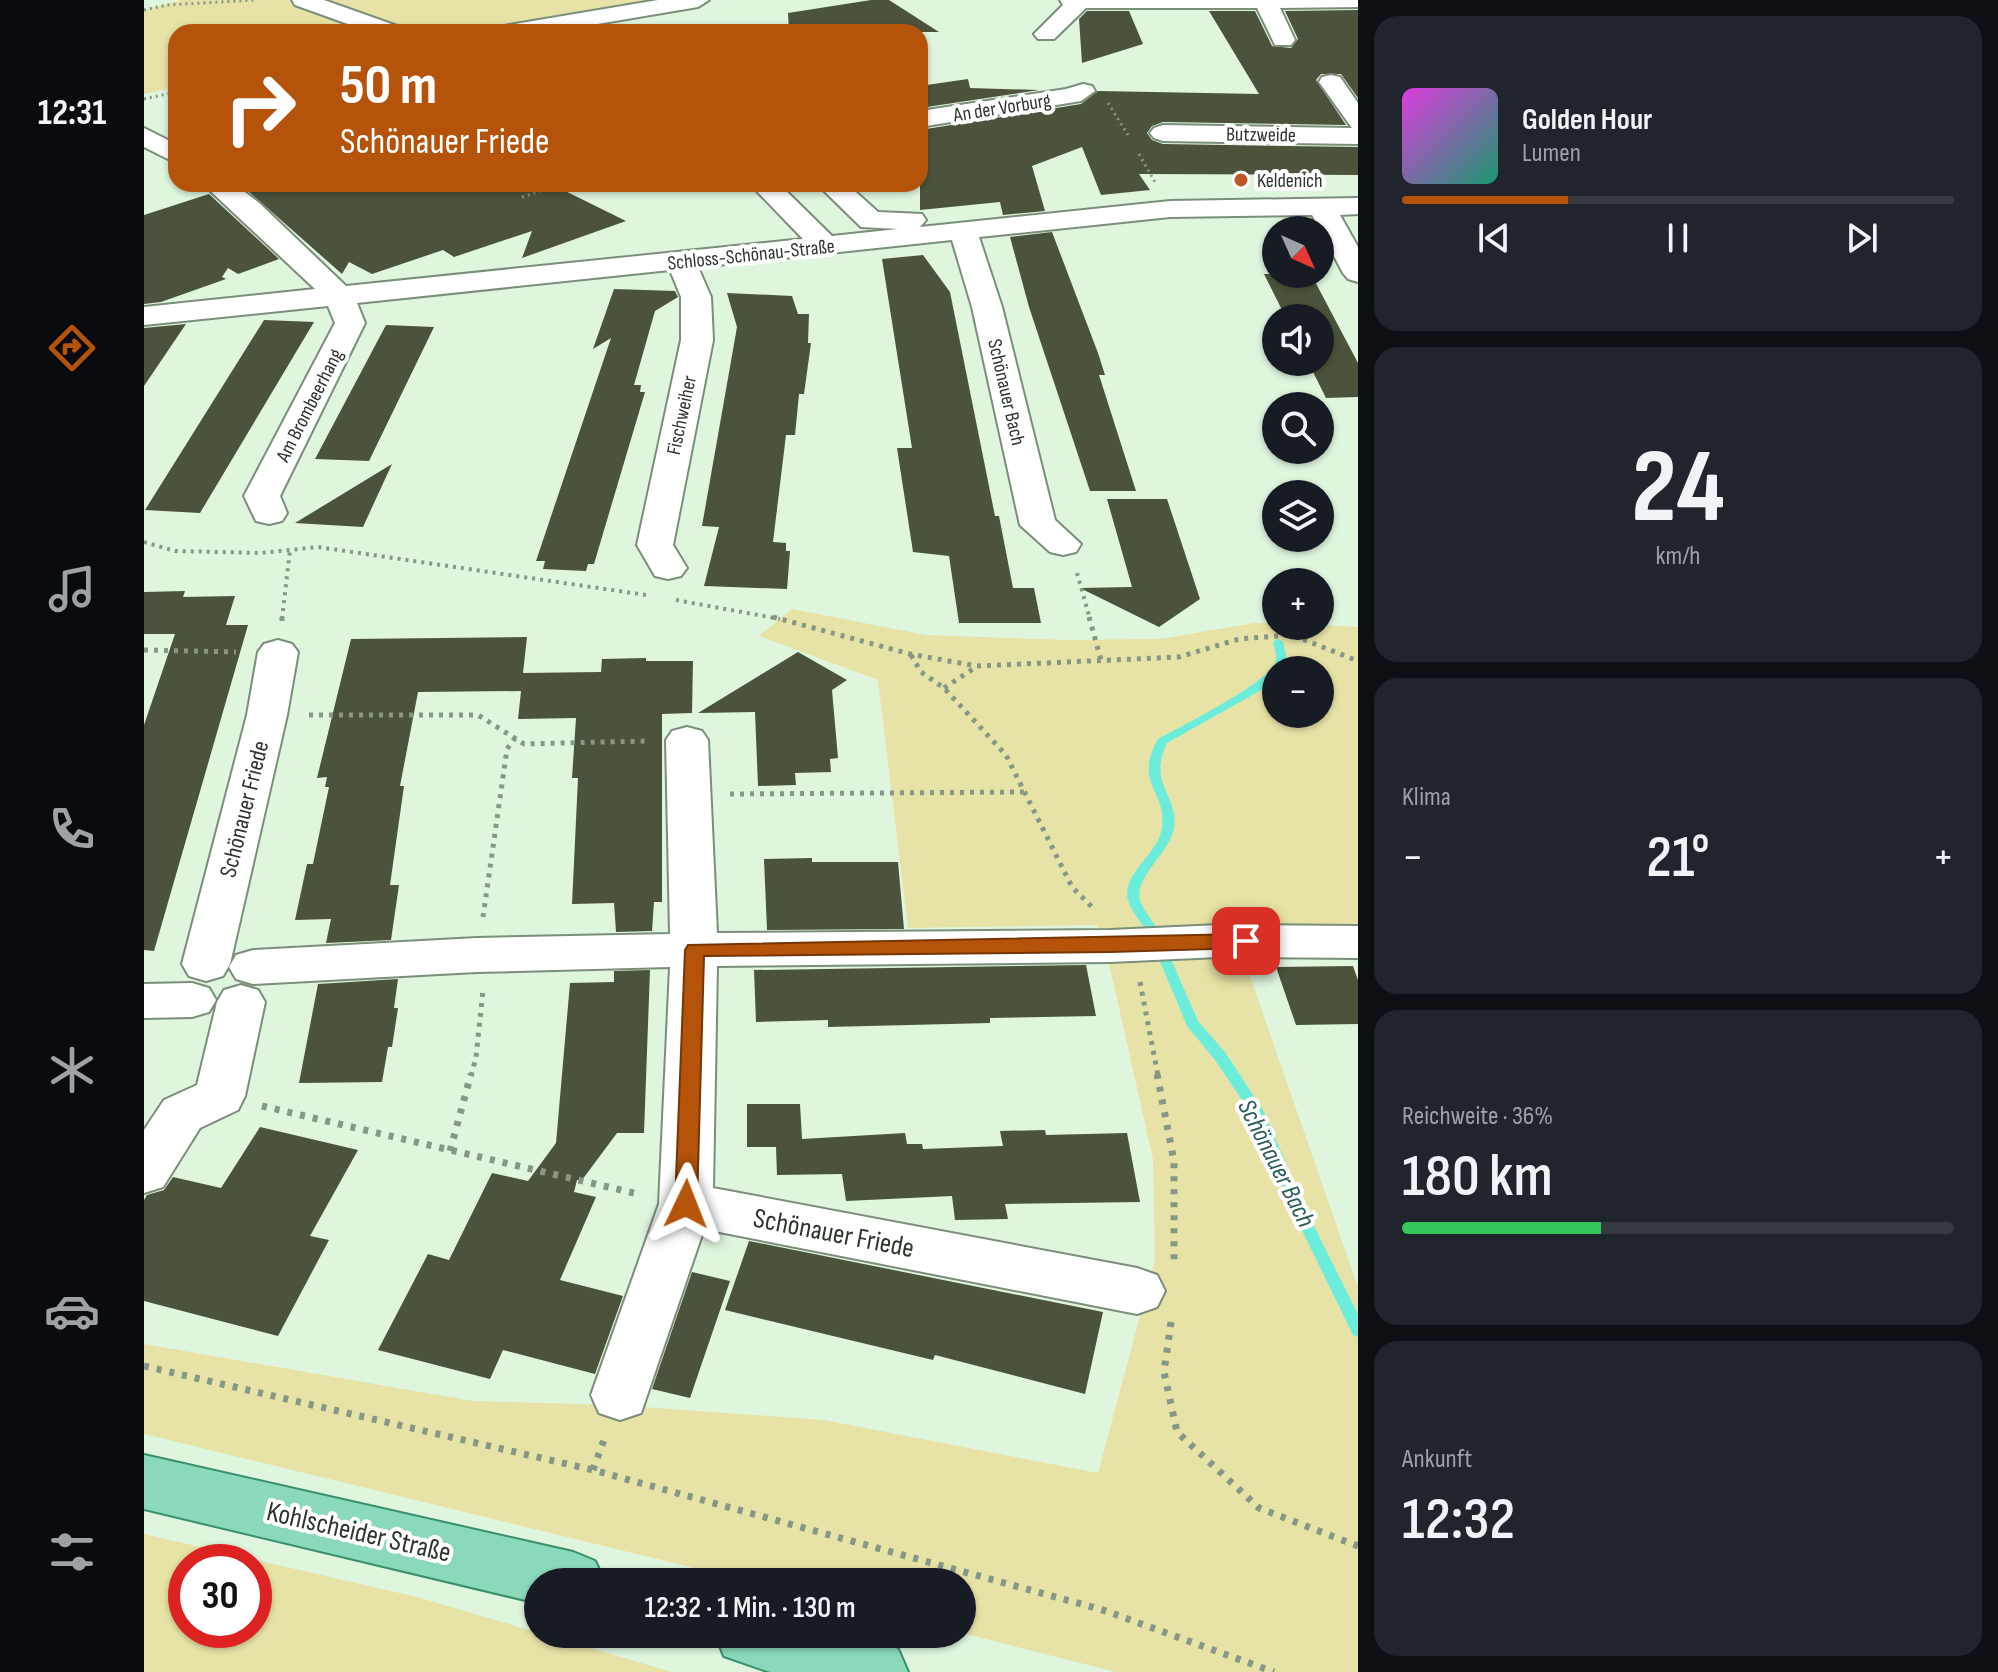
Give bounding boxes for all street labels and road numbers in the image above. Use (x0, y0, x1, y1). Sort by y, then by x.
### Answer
street label: An der Vorburg (951, 88, 1053, 128)
street label: Butzweide (1226, 122, 1296, 148)
street label: Schloss-Schönau-Straße (666, 234, 836, 276)
street label: Schönauer Bach (982, 337, 1030, 448)
street label: Am Brombeerhang (271, 345, 349, 467)
street label: Fischweiher (662, 373, 702, 457)
street label: Schönauer Friede (214, 738, 275, 880)
street label: Schönauer Friede (751, 1202, 917, 1265)
street label: Kohlscheider Straße (263, 1495, 454, 1570)

